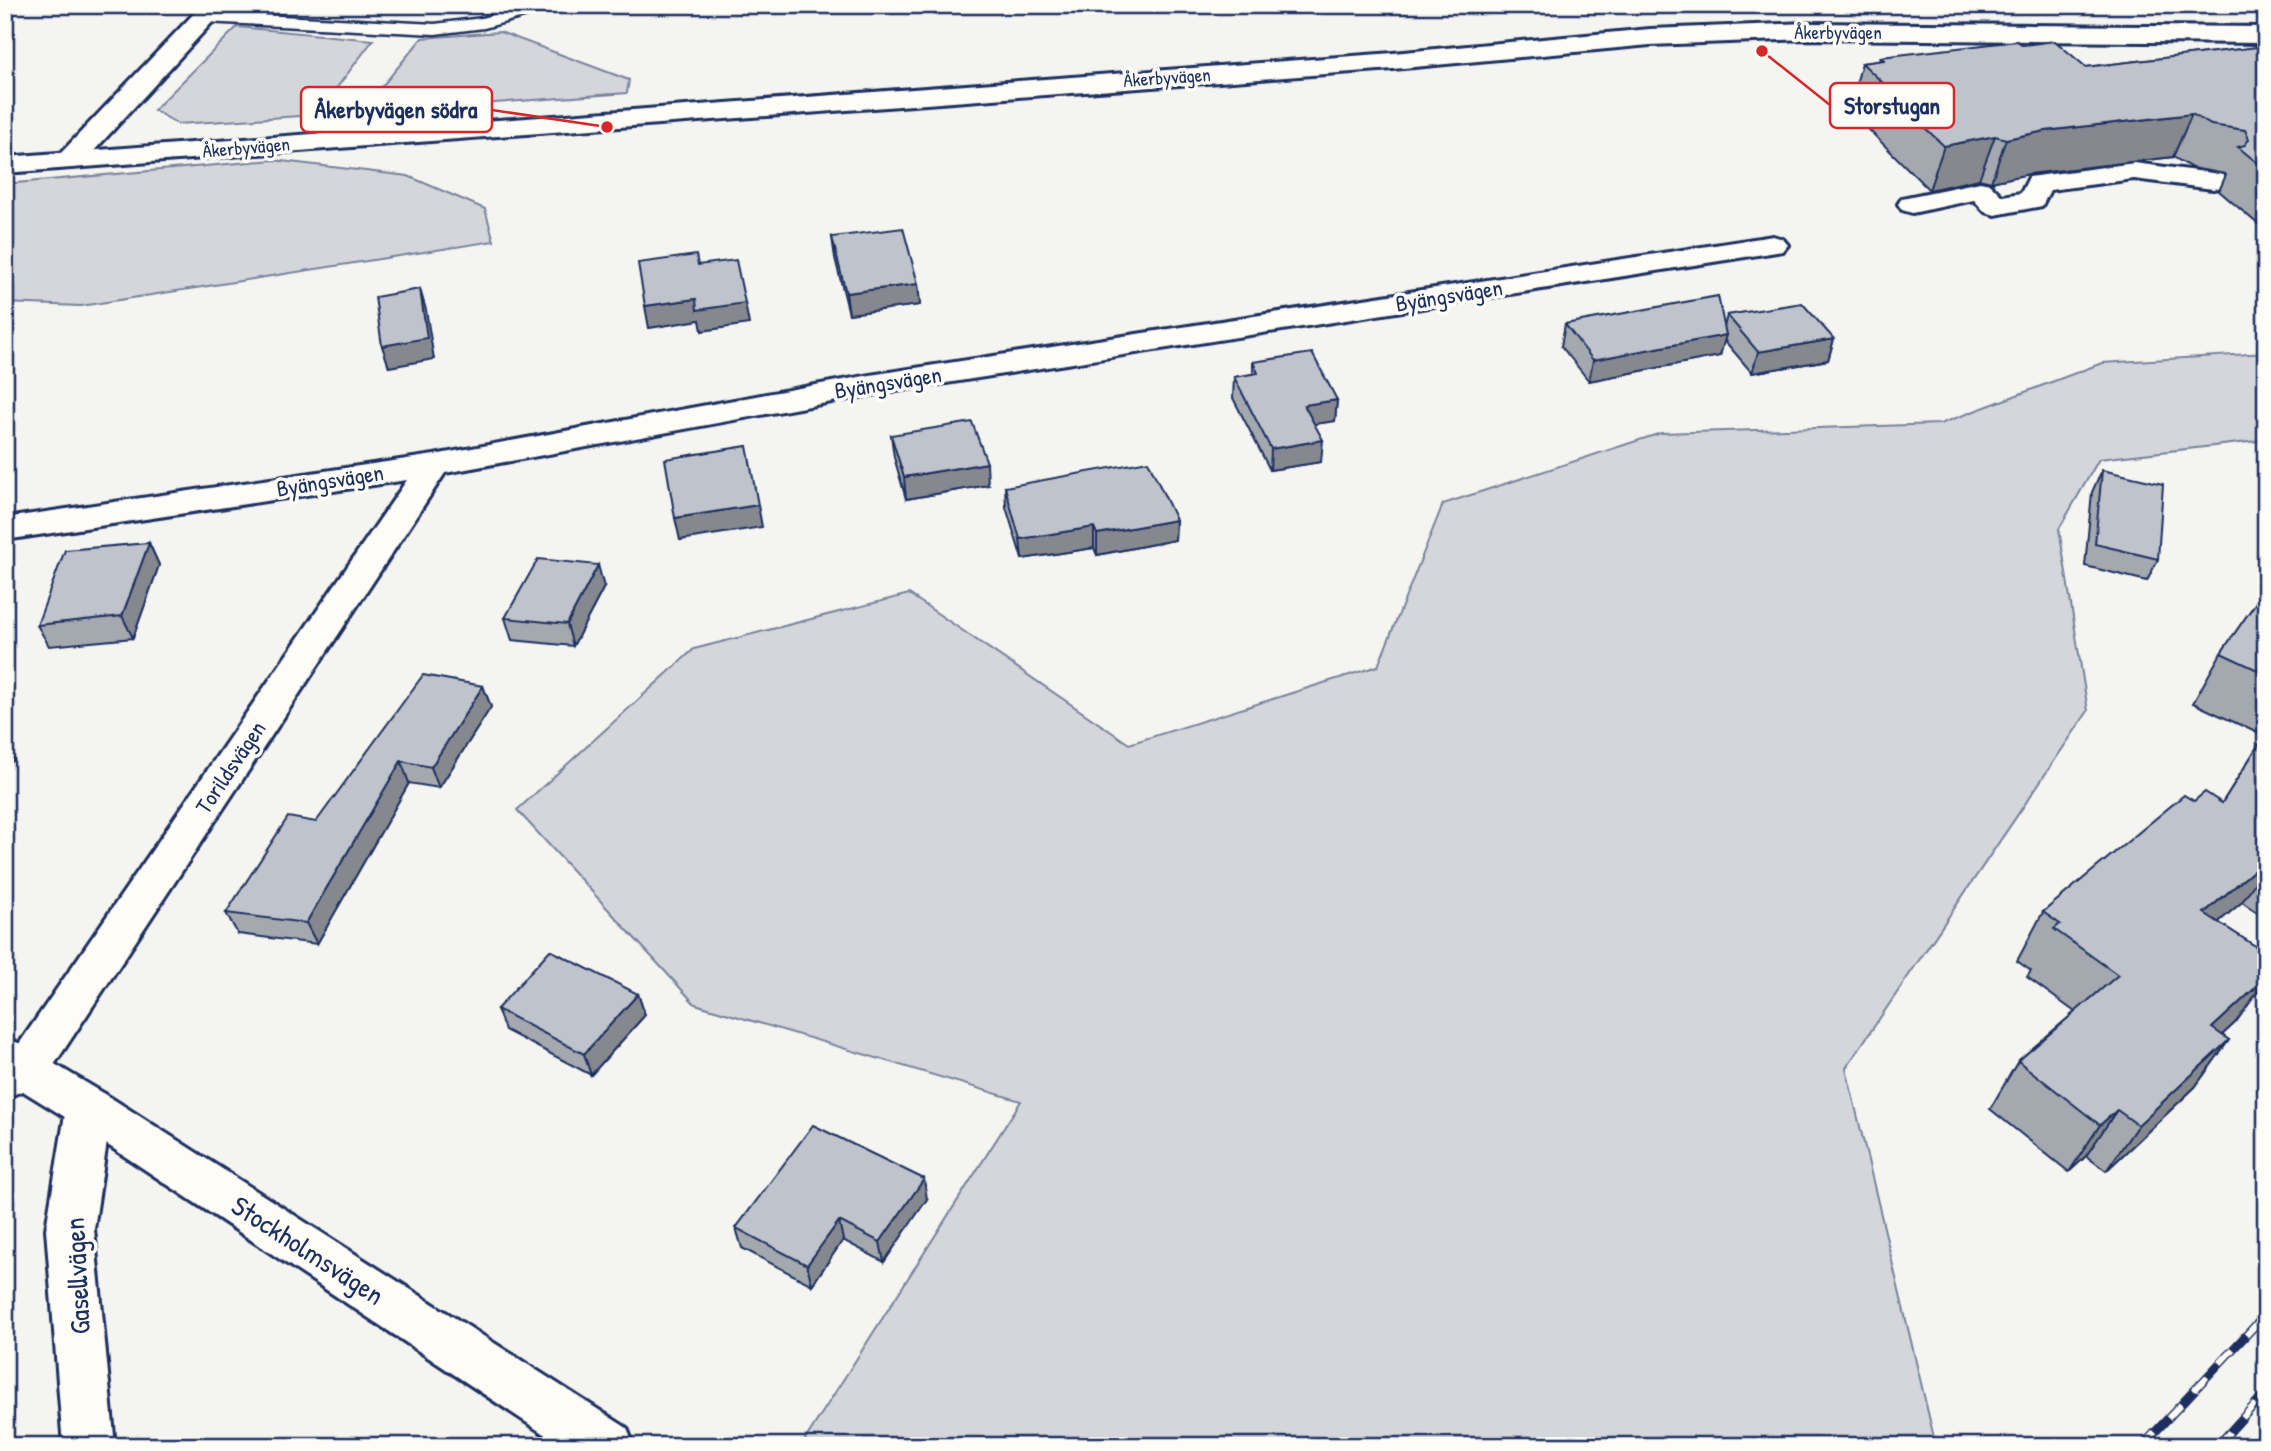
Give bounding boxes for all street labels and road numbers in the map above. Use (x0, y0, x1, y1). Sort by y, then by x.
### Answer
street label: Åkerbyvägen (1794, 19, 1882, 45)
street label: Åkerbyvägen (1122, 61, 1212, 93)
street label: Åkerbyvägen (201, 130, 291, 164)
street label: Byängsvägen (1393, 271, 1505, 319)
street label: Byängsvägen (832, 358, 944, 406)
street label: Byängsvägen (274, 456, 386, 504)
street label: Torildsvägen (188, 714, 272, 820)
street label: Stockholmsvägen (224, 1186, 392, 1314)
street label: Gasellvägen (55, 1217, 99, 1335)

